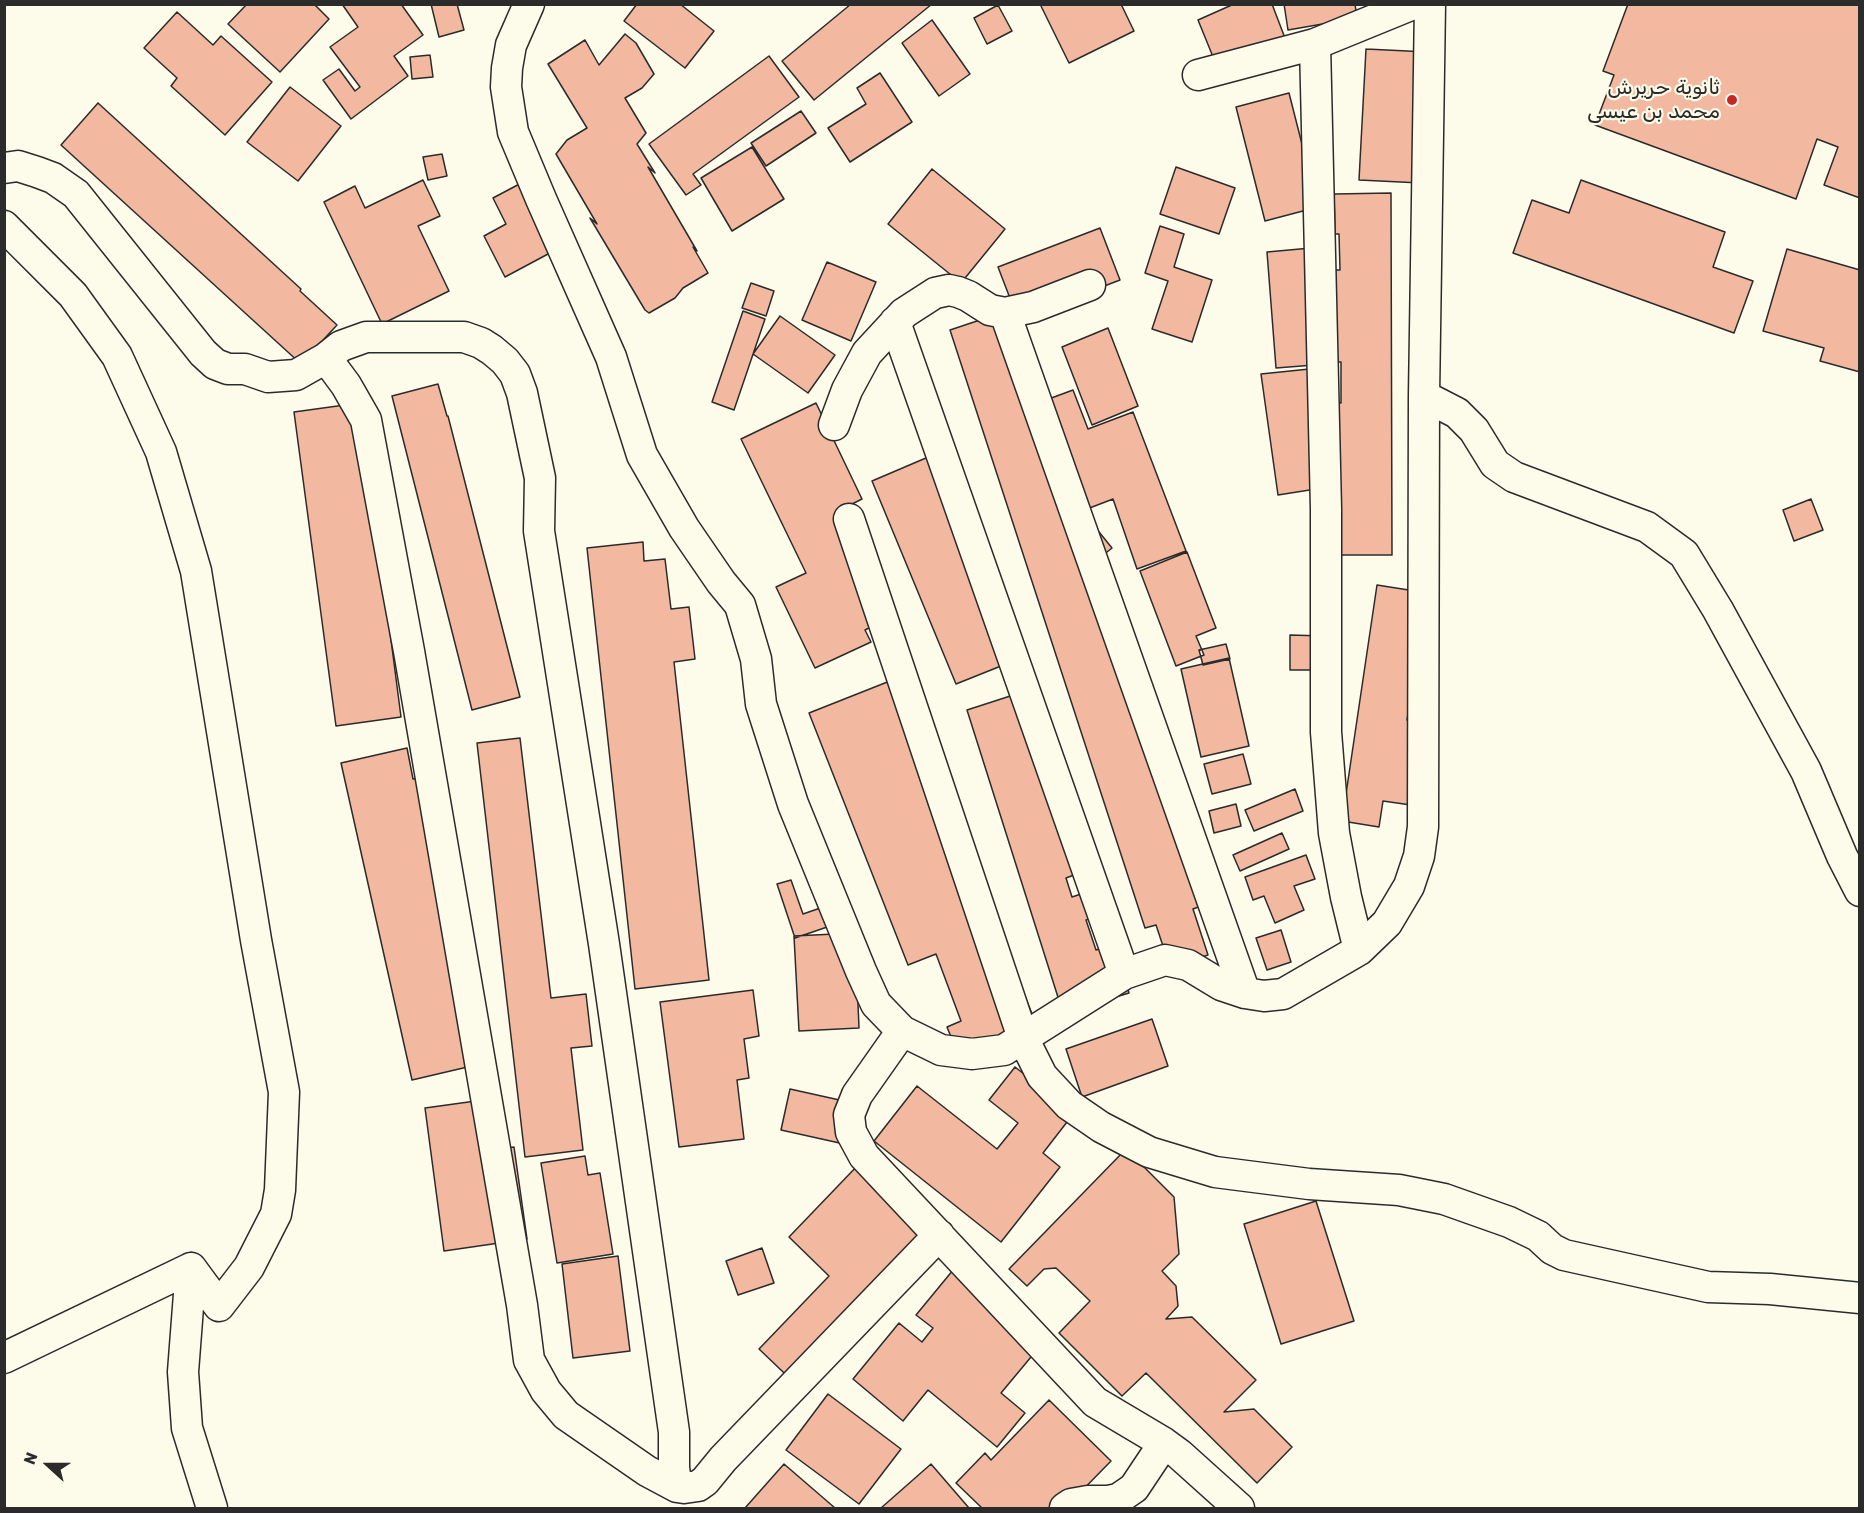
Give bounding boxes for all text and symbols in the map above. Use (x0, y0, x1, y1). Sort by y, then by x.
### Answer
place label: ثانوية حريرش محمد بن عيسى (1587, 75, 1720, 125)
marker: ثانوية حريرش محمد بن عيسى (1725, 93, 1739, 107)
north arrow (18, 1435, 78, 1495)
text: N (20, 1450, 42, 1467)

